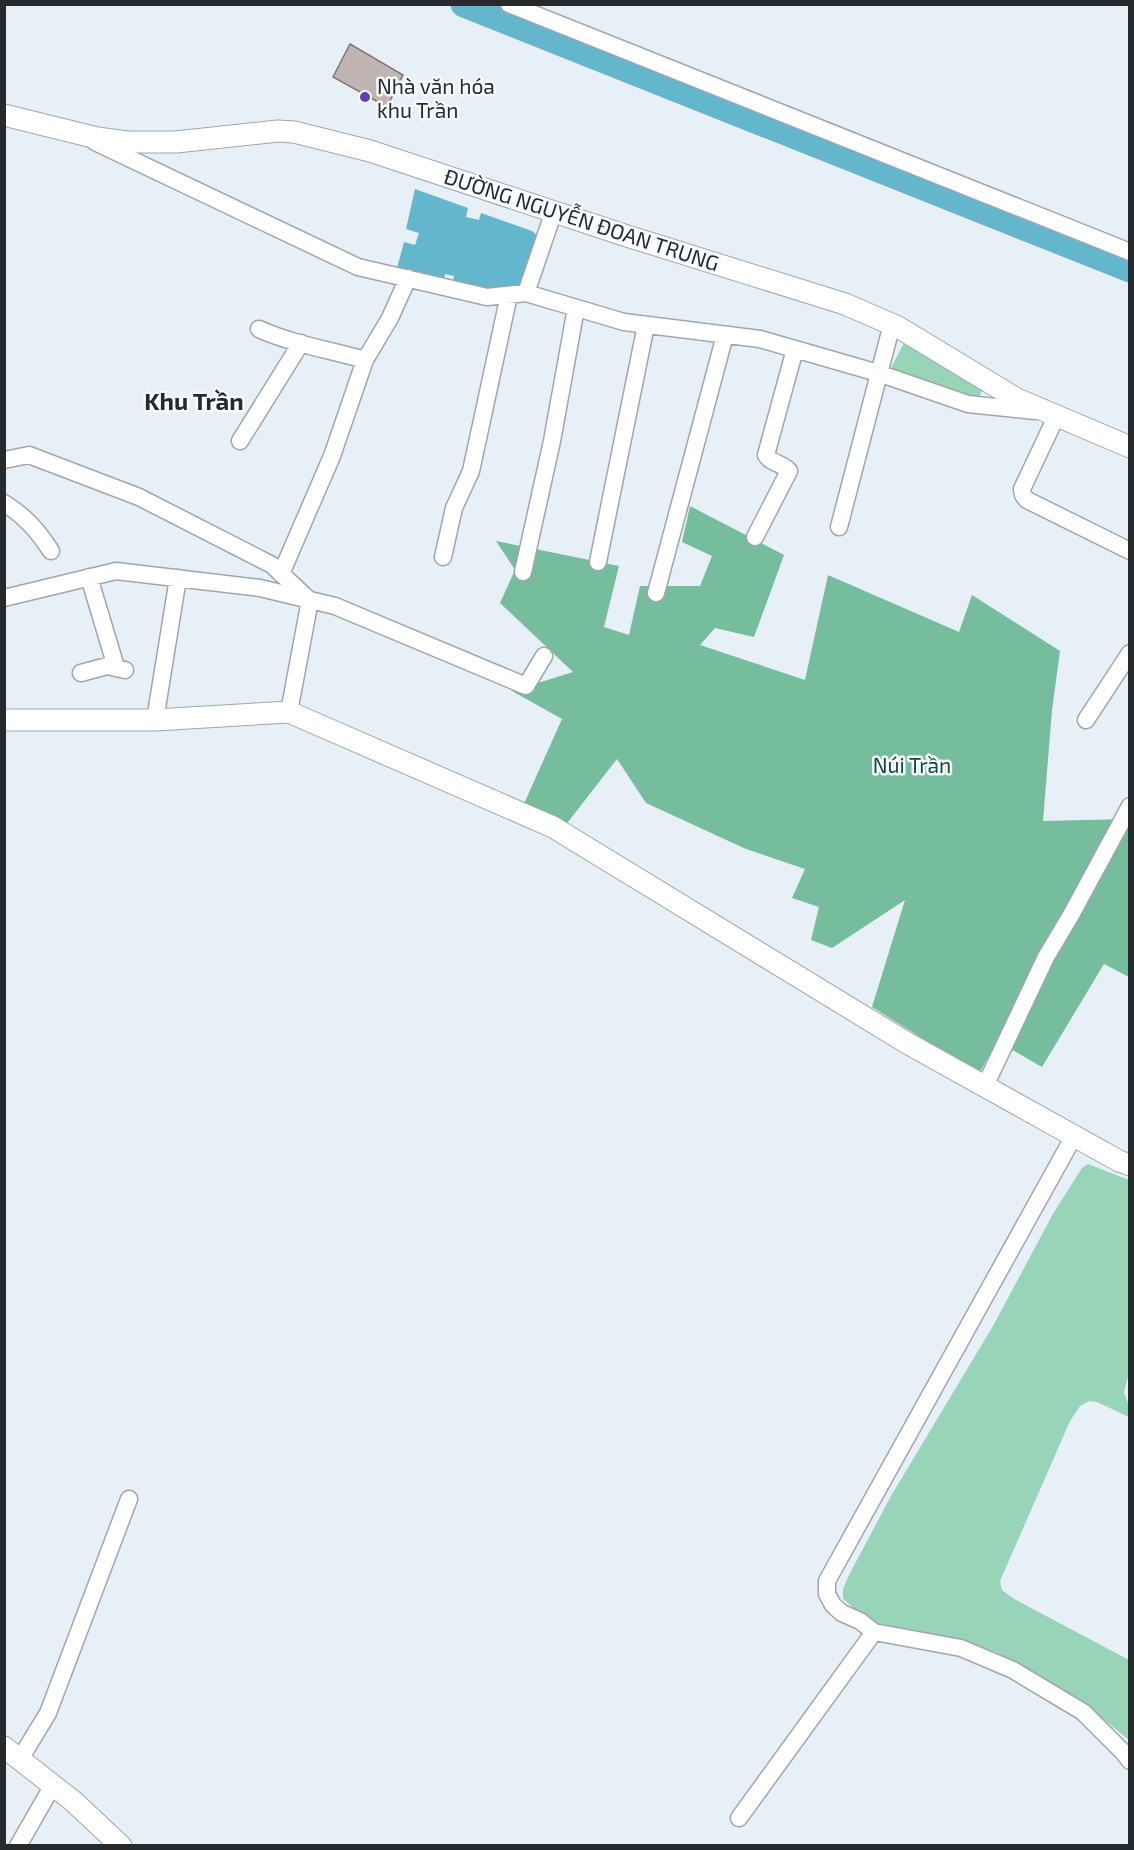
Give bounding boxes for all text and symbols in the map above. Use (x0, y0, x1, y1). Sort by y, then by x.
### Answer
place label: Nhà văn hóa khu Trần (377, 73, 495, 122)
marker: Nhà văn hóa khu Trần (358, 90, 372, 104)
street label: ĐƯỜNG NGUYỄN ĐOAN TRUNG (441, 161, 723, 275)
district label: Khu Trần (144, 386, 244, 415)
park label: Núi Trần (873, 752, 951, 777)

